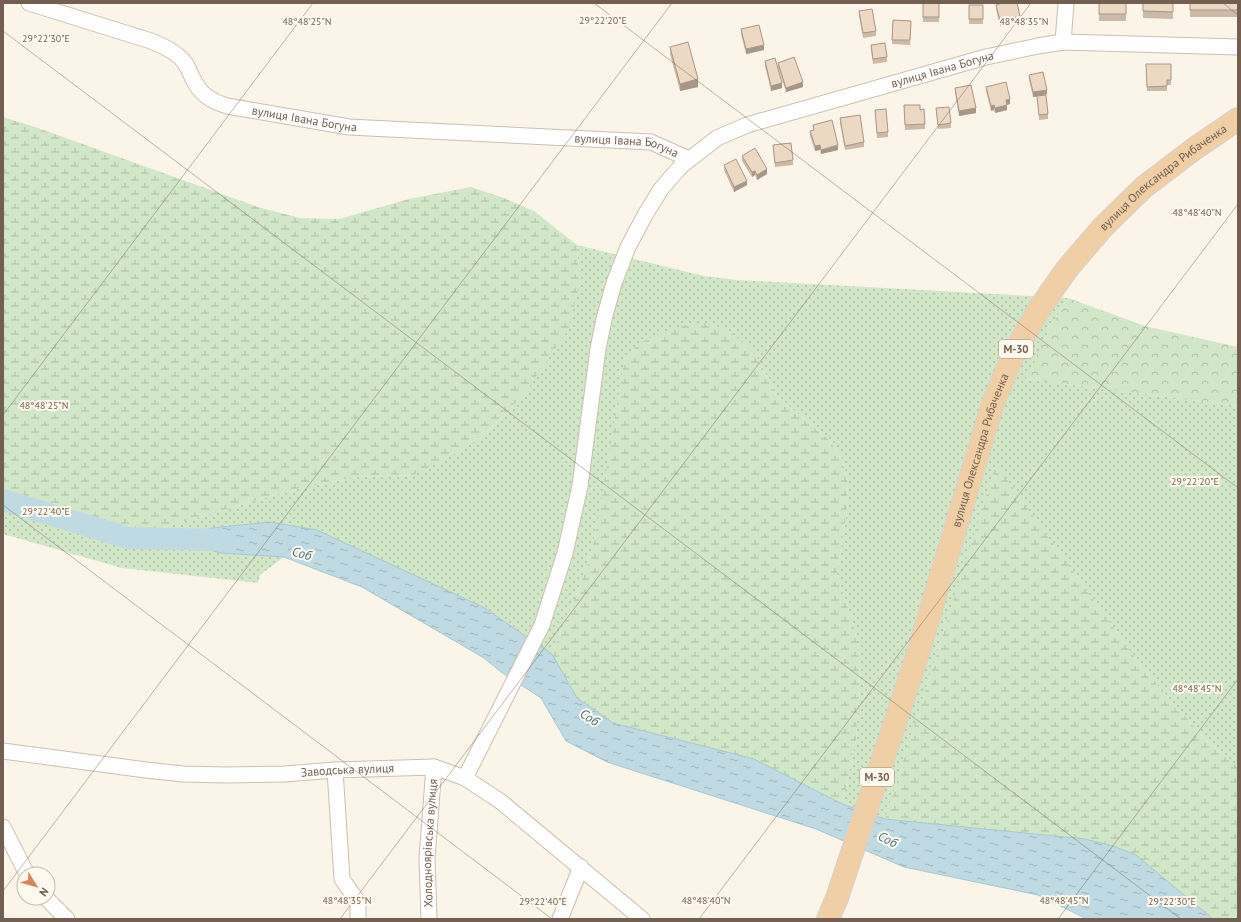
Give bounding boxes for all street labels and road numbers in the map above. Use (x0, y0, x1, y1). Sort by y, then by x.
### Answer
street label: вулиця Івана Богуна (889, 48, 995, 91)
street label: вулиця Івана Богуна (251, 102, 357, 134)
street label: вулиця Олександра Рибаченка (1096, 121, 1230, 234)
street label: вулиця Івана Богуна (574, 130, 681, 160)
road number: М-30 (999, 340, 1033, 358)
street label: вулиця Олександра Рибаченка (948, 371, 1012, 529)
street label: Заводська вулиця (300, 760, 394, 780)
road number: М-30 (860, 768, 894, 786)
street label: Холодноярівська вулиця (419, 778, 440, 908)

